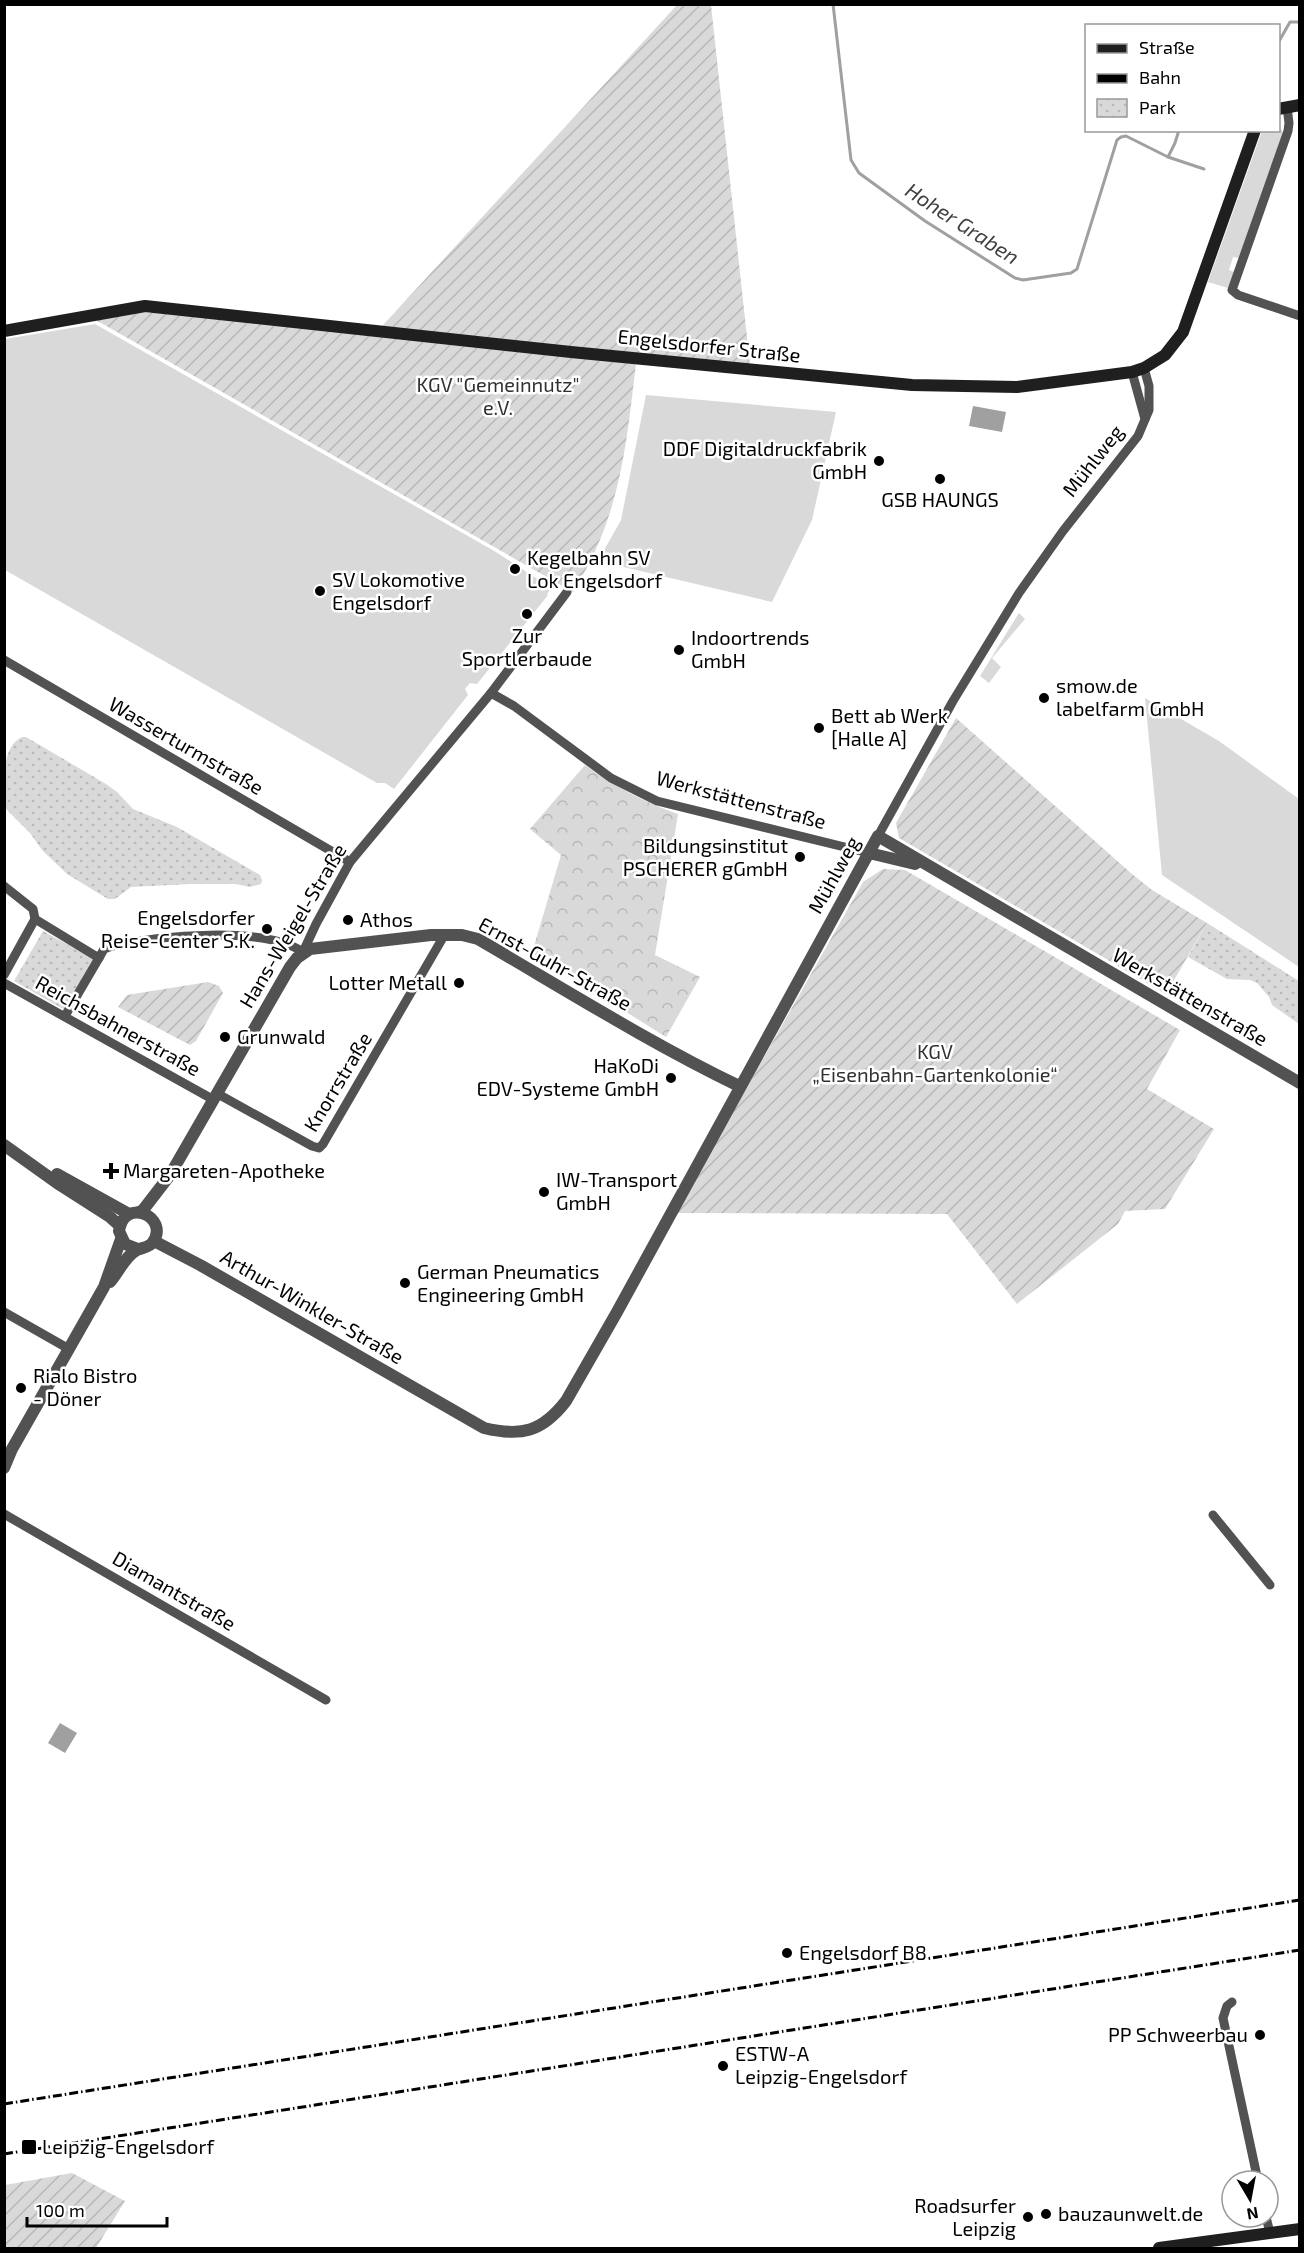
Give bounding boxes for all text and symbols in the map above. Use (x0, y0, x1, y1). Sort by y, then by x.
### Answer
legend (1085, 24, 1280, 132)
text: Straße (1139, 36, 1195, 58)
text: Bahn (1139, 66, 1181, 88)
text: Park (1139, 96, 1176, 118)
water label: Hoher Graben (901, 177, 1024, 269)
street label: Engelsdorfer Straße (616, 323, 802, 367)
park label: KGV "Gemeinnutz" e.V. (417, 372, 579, 419)
street label: Mühlweg (1057, 420, 1128, 501)
place label: DDF Digitaldruckfabrik GmbH (663, 436, 867, 483)
marker: DDF Digitaldruckfabrik GmbH (872, 454, 886, 468)
marker: GSB HAUNGS (933, 472, 947, 486)
place label: GSB HAUNGS (881, 487, 999, 511)
place label: Kegelbahn SV Lok Engelsdorf (527, 545, 663, 592)
marker: Kegelbahn SV Lok Engelsdorf (508, 562, 522, 576)
place label: SV Lokomotive Engelsdorf (332, 567, 465, 614)
marker: SV Lokomotive Engelsdorf (313, 584, 327, 598)
marker: Zur Sportlerbaude (520, 607, 534, 621)
place label: Zur Sportlerbaude (462, 623, 592, 670)
place label: Indoortrends GmbH (691, 625, 809, 672)
marker: Indoortrends GmbH (672, 643, 686, 657)
place label: smow.de labelfarm GmbH (1056, 673, 1204, 720)
street label: Wasserturmstraße (105, 691, 268, 799)
marker: smow.de labelfarm GmbH (1037, 691, 1051, 705)
place label: Bett ab Werk [Halle A] (831, 703, 948, 750)
marker: Bett ab Werk [Halle A] (812, 721, 826, 735)
street label: Werkstättenstraße (654, 765, 829, 833)
street label: Mühlweg (802, 832, 864, 917)
place label: Bildungsinstitut PSCHERER gGmbH (623, 833, 788, 880)
street label: Hans-Weigel-Straße (234, 839, 351, 1012)
marker: Bildungsinstitut PSCHERER gGmbH (793, 850, 807, 864)
place label: Engelsdorfer Reise-Center S.K. (101, 905, 255, 952)
place label: Athos (360, 907, 413, 931)
street label: Ernst-Guhr-Straße (475, 911, 636, 1015)
marker: Athos (341, 913, 355, 927)
marker: Engelsdorfer Reise-Center S.K. (260, 922, 274, 936)
street label: Werkstättenstraße (1109, 942, 1272, 1050)
street label: Reichsbahnerstraße (32, 970, 205, 1080)
place label: Lotter Metall (329, 970, 447, 994)
marker: Lotter Metall (452, 976, 466, 990)
place label: Grunwald (237, 1024, 325, 1048)
street label: Knorrstraße (298, 1027, 376, 1136)
marker: Grunwald (218, 1030, 232, 1044)
park label: KGV „Eisenbahn-Gartenkolonie“ (812, 1039, 1058, 1086)
place label: HaKoDi EDV-Systeme GmbH (476, 1053, 659, 1100)
marker: HaKoDi EDV-Systeme GmbH (664, 1071, 678, 1085)
place label: Margareten-Apotheke (123, 1158, 325, 1182)
marker: Margareten-Apotheke (104, 1164, 118, 1178)
place label: IW-Transport GmbH (556, 1167, 677, 1214)
marker: IW-Transport GmbH (537, 1185, 551, 1199)
street label: Arthur-Winkler-Straße (217, 1244, 408, 1368)
place label: German Pneumatics Engineering GmbH (417, 1259, 599, 1306)
marker: German Pneumatics Engineering GmbH (398, 1276, 412, 1290)
place label: Rialo Bistro - Döner (33, 1363, 137, 1410)
marker: Rialo Bistro - Döner (14, 1381, 28, 1395)
street label: Diamantstraße (109, 1545, 240, 1635)
place label: Engelsdorf B8 (799, 1940, 927, 1964)
marker: Engelsdorf B8 (780, 1946, 794, 1960)
place label: PP Schweerbau (1108, 2022, 1248, 2046)
marker: PP Schweerbau (1253, 2028, 1267, 2042)
place label: ESTW-A Leipzig-Engelsdorf (735, 2041, 907, 2088)
marker: ESTW-A Leipzig-Engelsdorf (716, 2059, 730, 2073)
place label: Leipzig-Engelsdorf (42, 2134, 214, 2158)
marker: Leipzig-Engelsdorf (20, 2138, 38, 2156)
north arrow (1220, 2169, 1280, 2229)
scale bar (27, 2190, 166, 2228)
place label: Roadsurfer Leipzig (914, 2193, 1016, 2240)
text: 100 m (36, 2199, 85, 2221)
place label: bauzaunwelt.de (1058, 2201, 1203, 2225)
text: N (1245, 2204, 1260, 2225)
marker: bauzaunwelt.de (1039, 2207, 1053, 2221)
marker: Roadsurfer Leipzig (1021, 2210, 1035, 2224)

